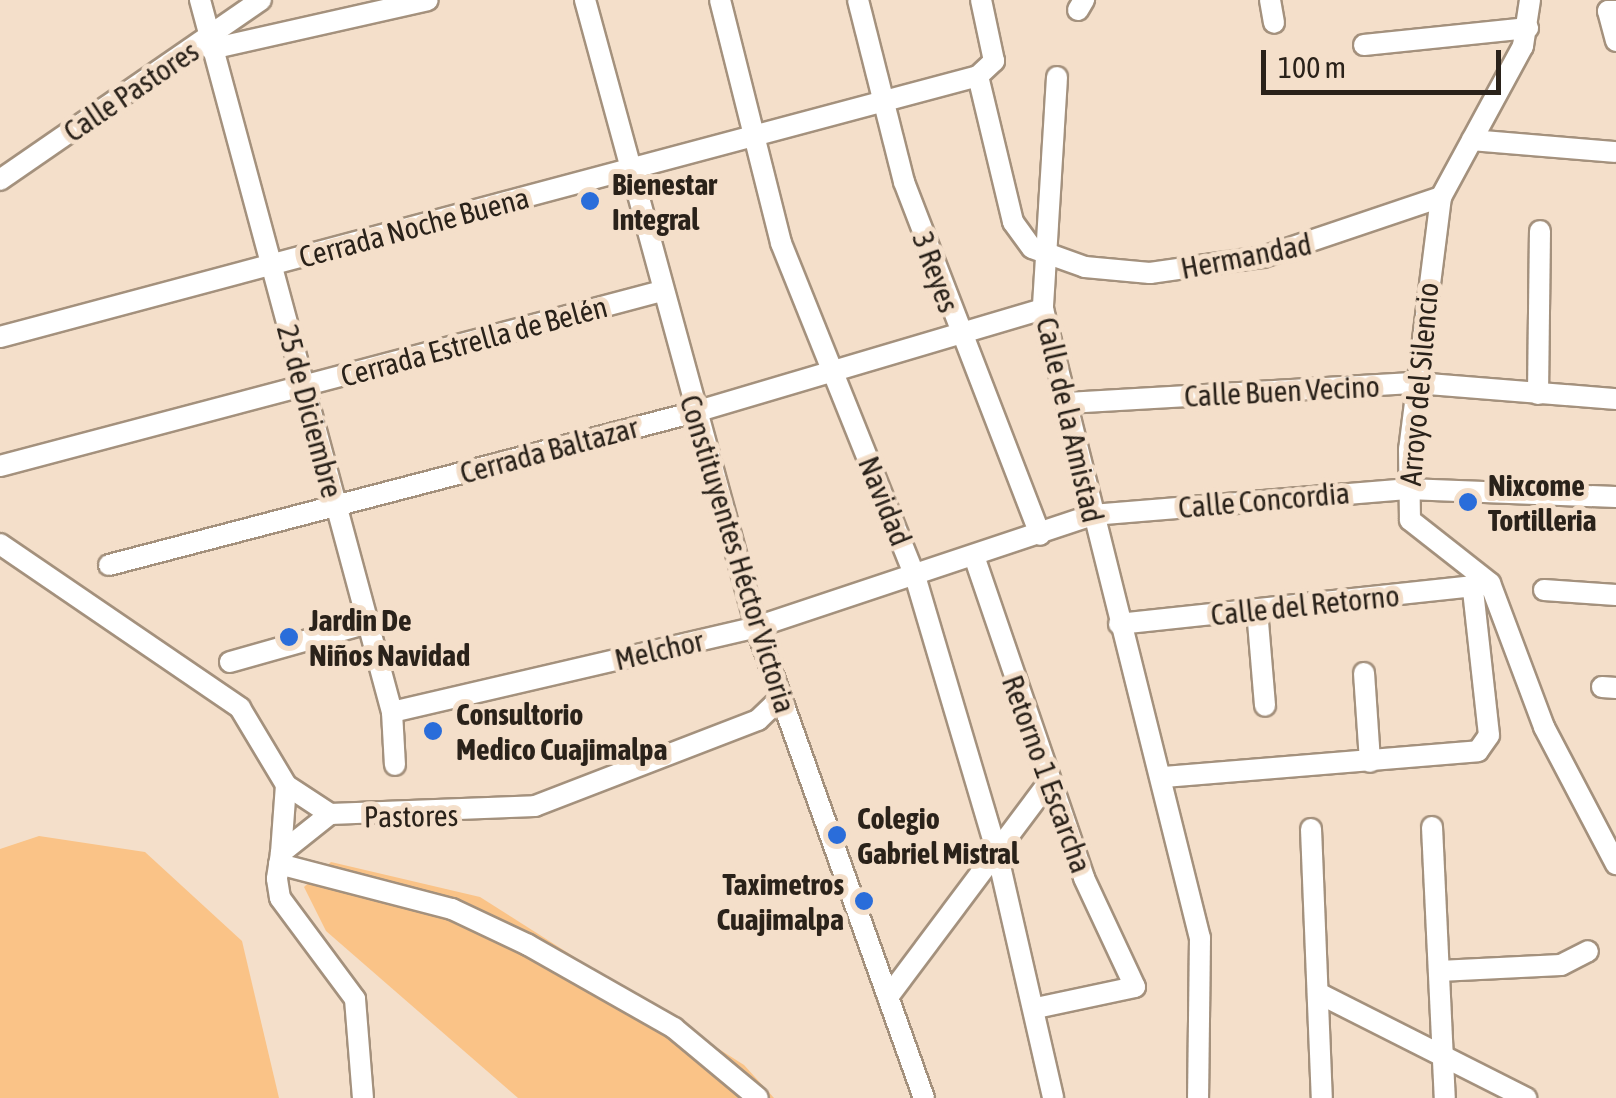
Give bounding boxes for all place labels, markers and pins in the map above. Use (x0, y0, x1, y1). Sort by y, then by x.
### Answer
place label: Bienestar Integral (612, 166, 717, 236)
marker: Bienestar Integral (577, 188, 603, 214)
place label: Nixcome Tortilleria (1488, 467, 1596, 538)
marker: Nixcome Tortilleria (1457, 491, 1479, 513)
place label: Jardin De Niños Navidad (309, 602, 470, 672)
marker: Jardin De Niños Navidad (278, 626, 300, 648)
place label: Consultorio Medico Cuajimalpa (456, 696, 667, 766)
marker: Consultorio Medico Cuajimalpa (420, 718, 446, 744)
place label: Colegio Gabriel Mistral (857, 800, 1019, 870)
marker: Colegio Gabriel Mistral (826, 824, 848, 846)
place label: Taximetros Cuajimalpa (717, 866, 844, 936)
marker: Taximetros Cuajimalpa (853, 890, 875, 912)

